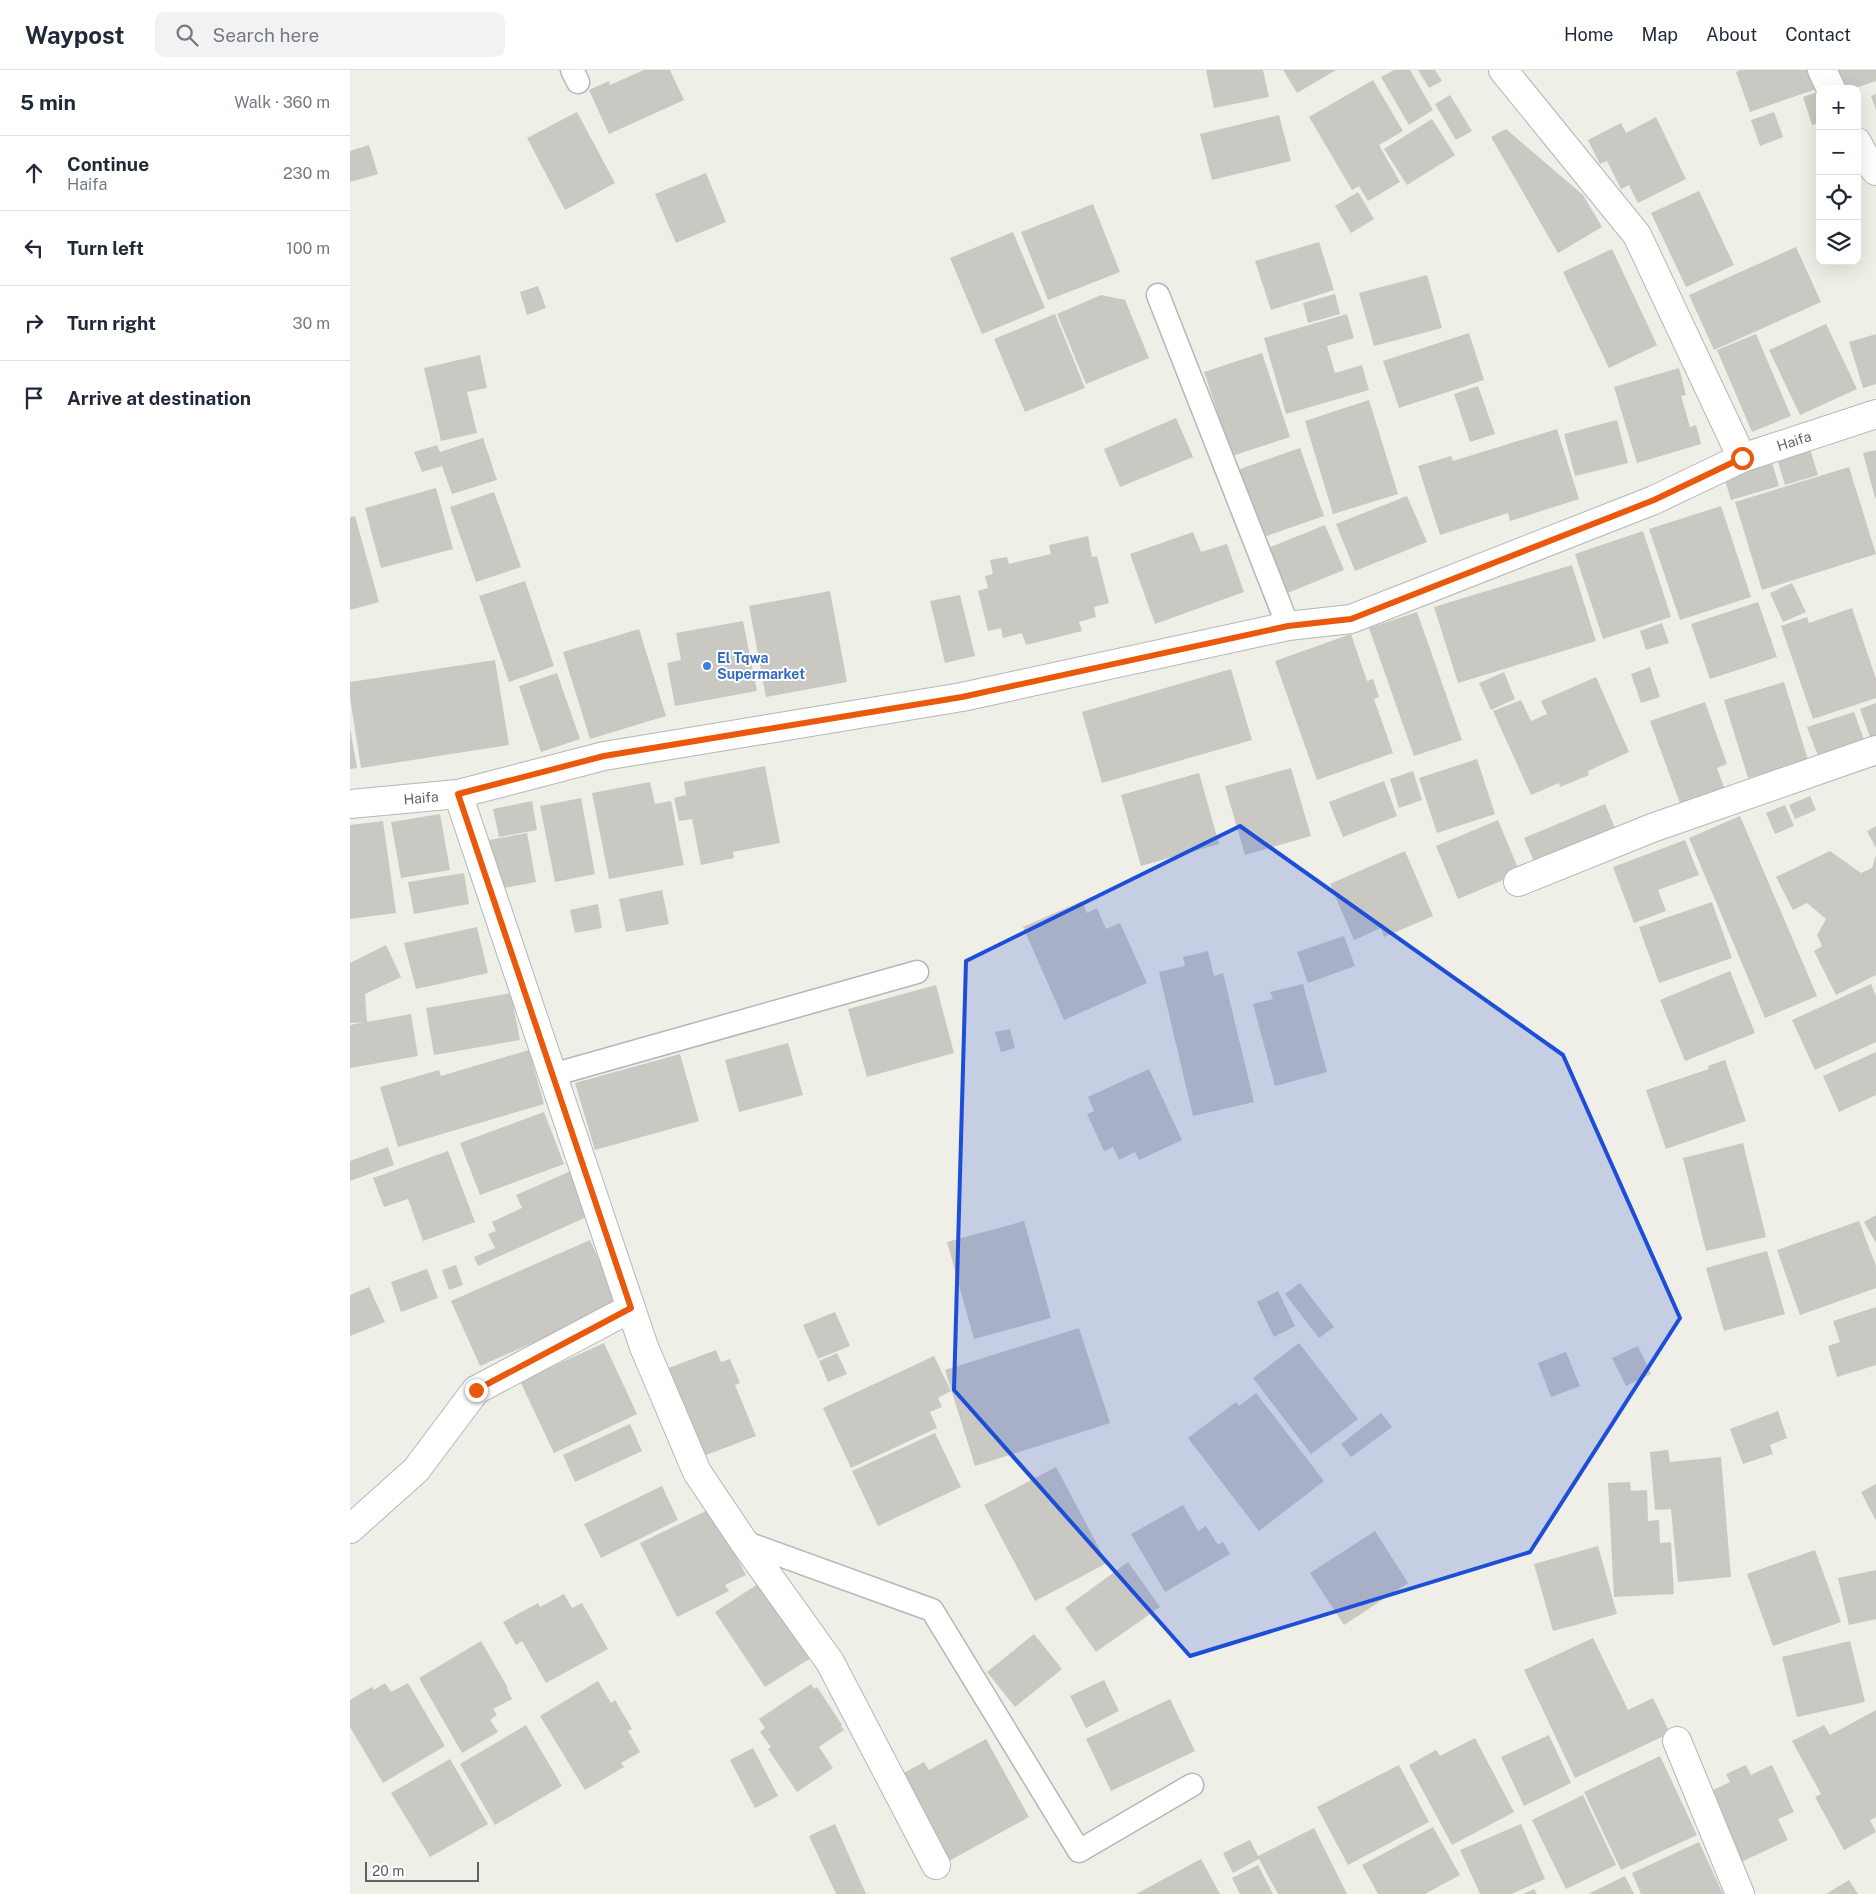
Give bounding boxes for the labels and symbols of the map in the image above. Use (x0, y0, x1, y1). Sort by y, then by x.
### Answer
street label: Haifa (1775, 428, 1813, 454)
route start (1731, 447, 1754, 470)
place label: El Tqwa Supermarket (717, 650, 805, 682)
marker: El Tqwa Supermarket (701, 660, 713, 672)
street label: Haifa (403, 788, 439, 808)
route end (465, 1379, 488, 1402)
scale bar (365, 1859, 479, 1882)

